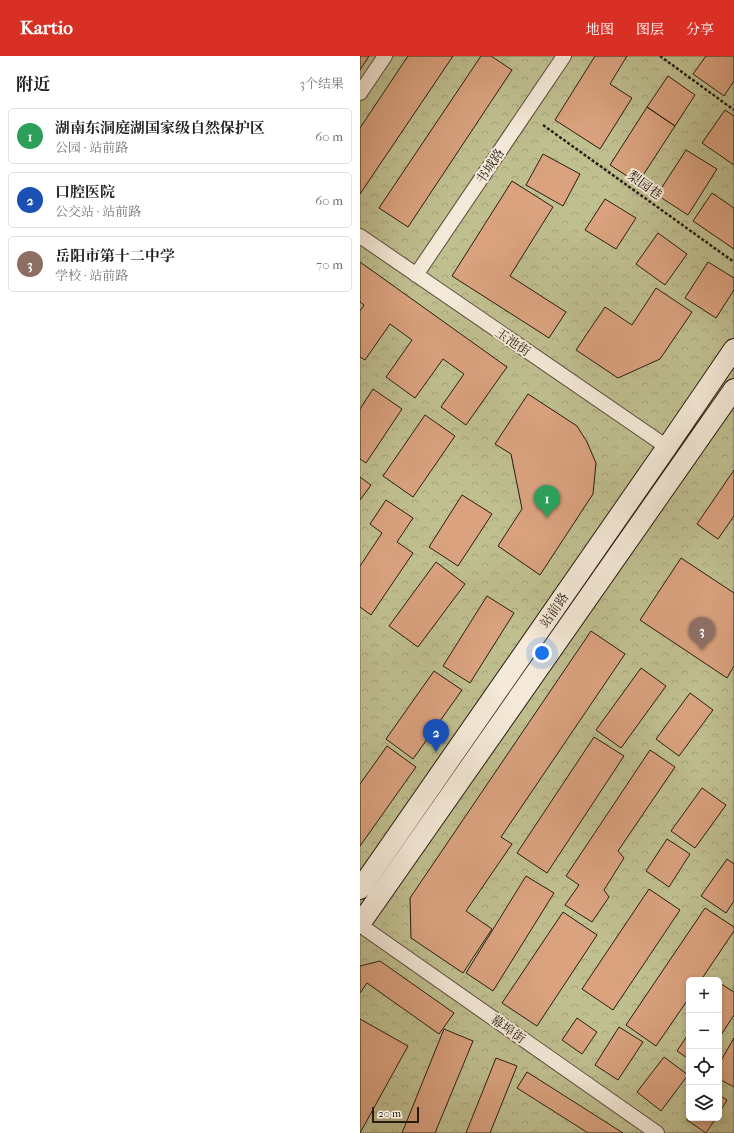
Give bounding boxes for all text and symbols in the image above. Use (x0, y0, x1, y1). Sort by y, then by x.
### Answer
text: Kartio (20, 17, 73, 39)
text: 地图 (586, 21, 614, 38)
text: 图层 (636, 21, 664, 38)
text: 分享 (686, 21, 714, 38)
text: 附近 (16, 74, 50, 94)
text: 3个结果 (300, 76, 344, 91)
text: 湖南东洞庭湖国家级自然保护区 (55, 119, 265, 137)
text: 1 (28, 129, 32, 144)
text: 60 m (315, 129, 343, 144)
text: 公园 · 站前路 (55, 140, 128, 155)
street label: 书城路 (473, 146, 507, 186)
street label: 梨园巷 (625, 167, 665, 203)
text: 口腔医院 (55, 183, 115, 201)
text: 2 (27, 193, 33, 208)
text: 60 m (315, 193, 343, 208)
text: 公交站 · 站前路 (55, 204, 141, 219)
text: 岳阳市第十二中学 (55, 247, 175, 265)
text: 3 (27, 257, 33, 272)
text: 70 m (316, 257, 343, 272)
text: 学校 · 站前路 (55, 268, 128, 283)
street label: 玉池街 (493, 325, 533, 359)
pin: 1 (534, 485, 560, 518)
street label: 站前路 (537, 590, 571, 630)
pin: 3 (689, 617, 715, 650)
your location (532, 643, 552, 663)
pin: 2 (423, 719, 449, 752)
map controls (686, 977, 722, 1121)
button: + (686, 977, 722, 1013)
street label: 幕埠街 (488, 1012, 528, 1046)
button: − (686, 1013, 722, 1049)
button: locate (686, 1049, 722, 1085)
button: layers (686, 1085, 722, 1121)
scale bar (372, 1105, 419, 1124)
text: 20 m (378, 1107, 401, 1120)

